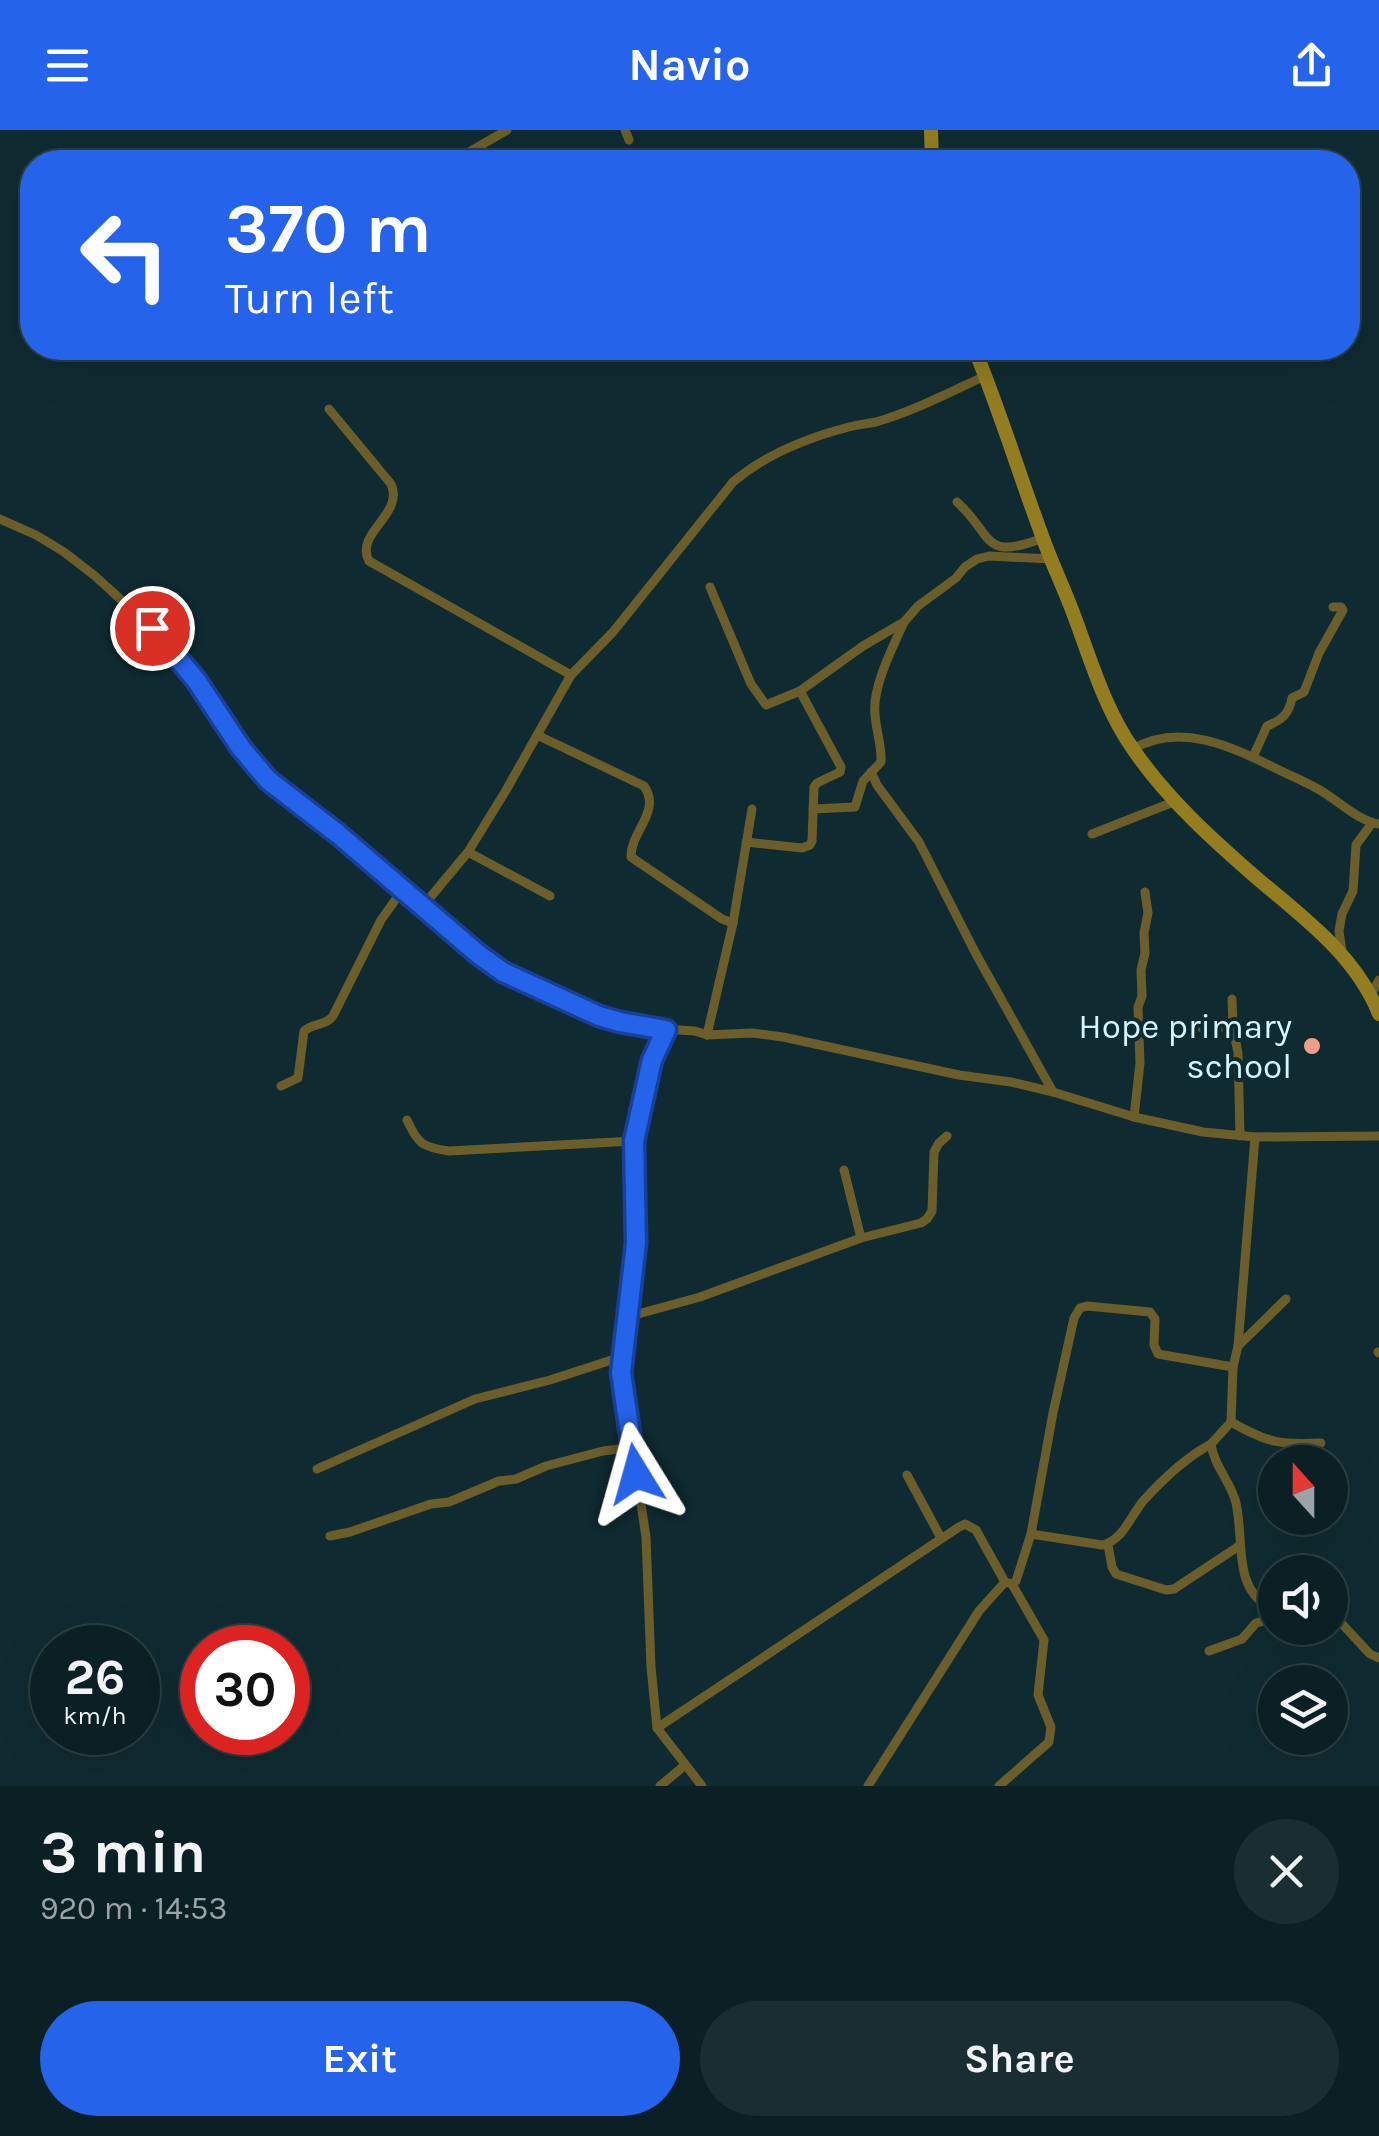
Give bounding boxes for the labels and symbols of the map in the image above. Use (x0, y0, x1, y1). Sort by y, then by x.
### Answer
pin (110, 586, 195, 671)
place label: Hope primary school (1078, 1006, 1292, 1087)
marker: Hope primary school (1301, 1035, 1323, 1057)
position arrow (584, 1422, 688, 1526)
north arrow (1258, 1445, 1348, 1535)
speed limit sign: 30 (180, 1625, 310, 1755)

